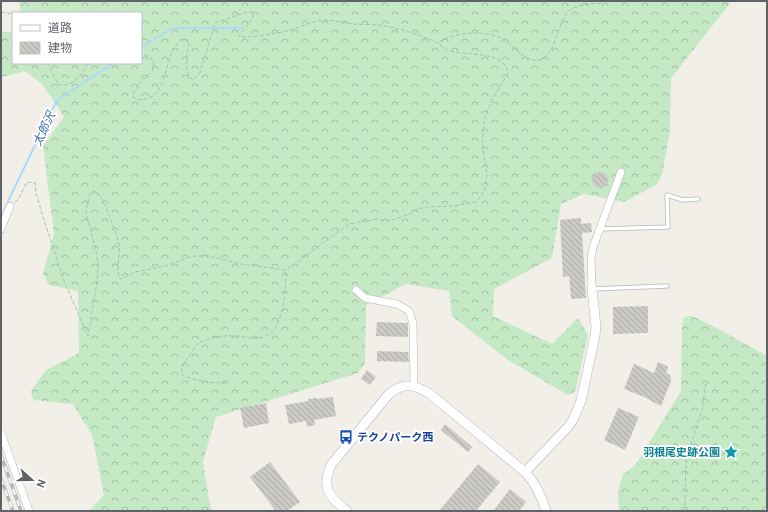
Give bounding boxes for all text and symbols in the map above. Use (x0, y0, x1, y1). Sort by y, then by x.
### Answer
legend (12, 12, 142, 64)
text: 道路 (48, 21, 72, 37)
text: 建物 (48, 41, 72, 57)
water label: 太郎沢 (30, 108, 61, 149)
bus stop icon: テクノパーク西 (338, 429, 354, 445)
place label: テクノパーク西 (357, 431, 433, 445)
place icon: 羽根尾史跡公園 (723, 444, 739, 460)
place label: 羽根尾史跡公園 (643, 446, 720, 460)
north arrow (12, 460, 52, 500)
text: N (32, 477, 48, 489)

